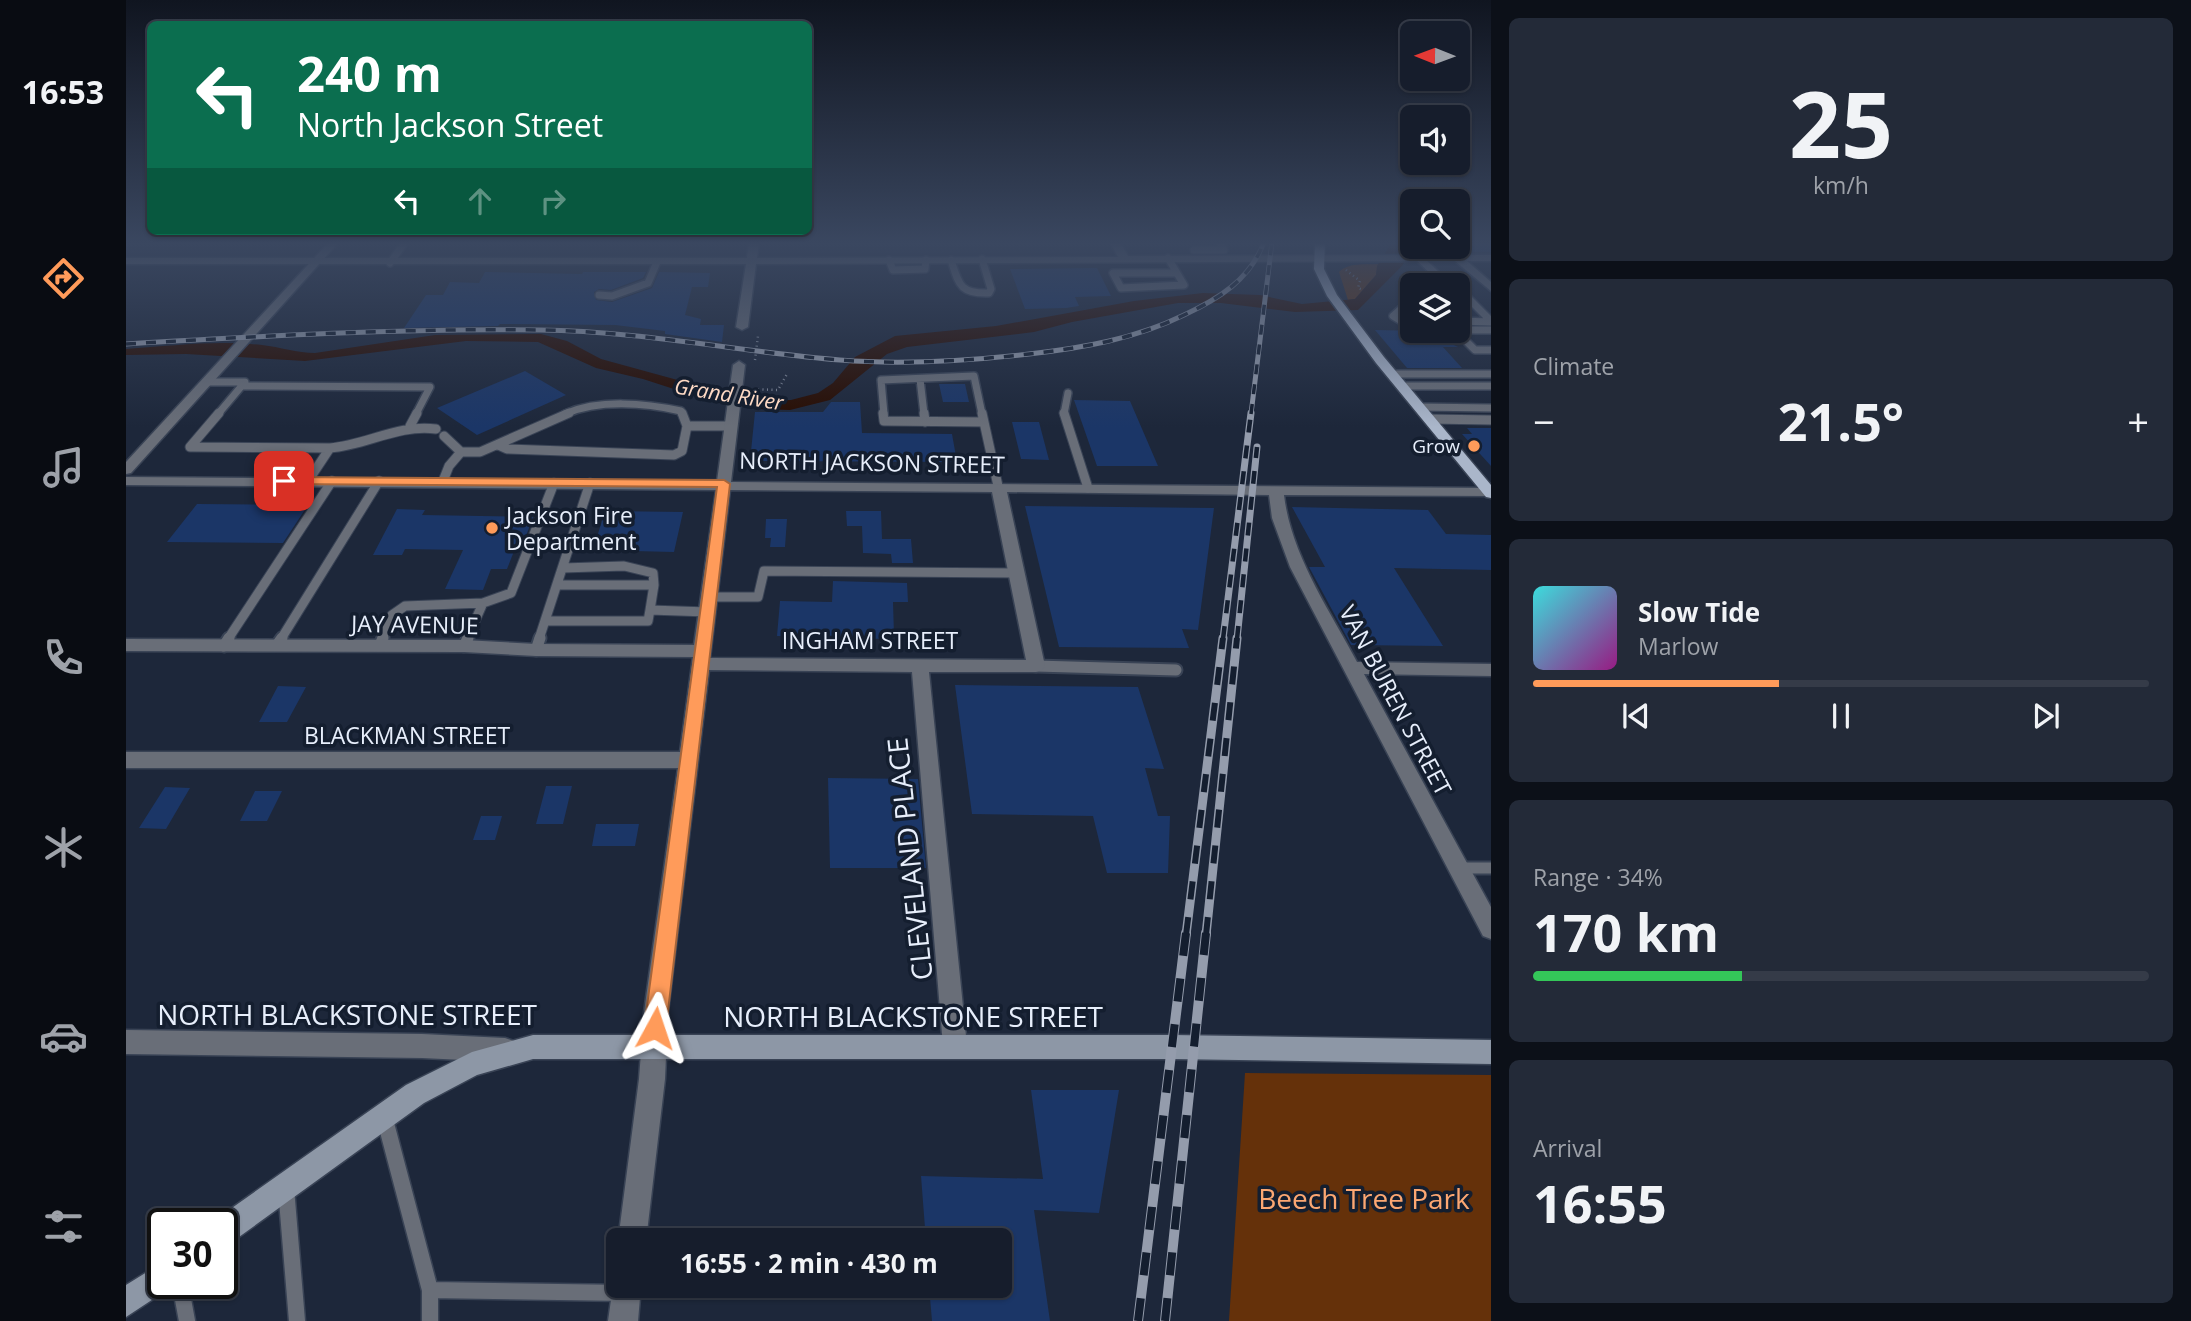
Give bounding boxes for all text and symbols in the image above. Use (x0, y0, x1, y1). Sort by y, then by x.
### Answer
north arrow (1400, 21, 1470, 91)
map controls (1400, 21, 1470, 343)
text: 240 m (297, 40, 442, 106)
icon: left (182, 49, 273, 140)
text: 25 (1789, 61, 1893, 185)
text: 16:53 (22, 70, 104, 113)
text: North Jackson Street (297, 103, 603, 146)
button: sound (1400, 105, 1470, 175)
text: km/h (1813, 169, 1869, 201)
icon: left (388, 182, 426, 220)
icon: ahead (461, 182, 499, 220)
icon: right (534, 182, 572, 220)
button: search (1400, 189, 1470, 259)
icon: directions (39, 254, 88, 303)
button: layers (1400, 273, 1470, 343)
text: Climate (1533, 350, 1614, 382)
water label: Grand River (673, 372, 786, 417)
text: 21.5° (1778, 385, 1904, 456)
text: − (1533, 395, 1555, 447)
text: + (2127, 395, 2149, 447)
place label: Grow (1412, 433, 1460, 459)
marker: Grow (1466, 438, 1482, 454)
icon: music (39, 443, 88, 492)
street label: NORTH JACKSON STREET (739, 444, 1005, 480)
pin (254, 451, 314, 511)
icon: arrive (265, 462, 303, 500)
place label: Jackson Fire Department (504, 499, 637, 557)
marker: Jackson Fire Department (484, 520, 500, 536)
text: Slow Tide (1638, 594, 1760, 630)
street label: VAN BUREN STREET (1332, 599, 1460, 801)
street label: JAY AVENUE (349, 607, 479, 641)
street label: INGHAM STREET (782, 624, 958, 656)
text: Marlow (1638, 630, 1718, 662)
icon: phone (39, 633, 88, 682)
icon: previous (1617, 697, 1655, 735)
icon: pause (1822, 697, 1860, 735)
icon: next (2027, 697, 2065, 735)
street label: BLACKMAN STREET (304, 719, 510, 751)
street label: CLEVELAND PLACE (877, 736, 941, 982)
icon: climate (39, 823, 88, 872)
text: Range · 34% (1533, 861, 1663, 893)
text: 170 km (1533, 896, 1719, 967)
position arrow (618, 991, 692, 1065)
street label: NORTH BLACKSTONE STREET (157, 995, 537, 1033)
street label: NORTH BLACKSTONE STREET (723, 997, 1103, 1035)
icon: car (39, 1012, 88, 1061)
text: Arrival (1533, 1132, 1602, 1164)
text: 16:55 (1533, 1167, 1667, 1238)
park label: Beech Tree Park (1258, 1179, 1470, 1217)
icon: filters (39, 1202, 88, 1251)
speed limit sign: 30 (147, 1208, 238, 1299)
text: 16:55 · 2 min · 430 m (680, 1245, 938, 1281)

